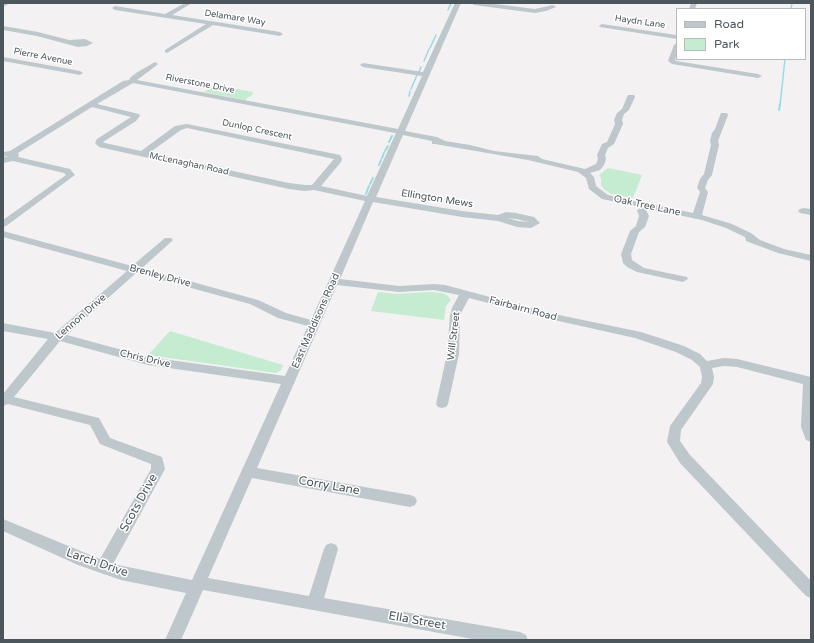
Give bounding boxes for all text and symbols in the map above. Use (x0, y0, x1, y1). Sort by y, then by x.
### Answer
street label: Delamare Way (204, 8, 266, 28)
legend (676, 8, 806, 60)
street label: Haydn Lane (614, 13, 666, 31)
text: Road (714, 17, 744, 31)
text: Park (714, 37, 740, 51)
street label: Pierre Avenue (13, 46, 73, 68)
street label: Riverstone Drive (165, 72, 235, 96)
street label: Dunlop Crescent (221, 117, 293, 143)
street label: McLenaghan Road (148, 150, 230, 178)
street label: Ellington Mews (400, 187, 474, 211)
street label: Oak Tree Lane (613, 193, 681, 219)
street label: Brenley Drive (128, 262, 192, 290)
street label: East Maddisons Road (290, 272, 342, 370)
street label: Lennon Drive (53, 292, 109, 342)
street label: Fairbairn Road (488, 294, 558, 324)
street label: Will Street (445, 311, 463, 361)
street label: Chris Drive (119, 347, 171, 371)
street label: Scots Drive (117, 472, 161, 534)
street label: Corry Lane (297, 474, 361, 498)
street label: Larch Drive (64, 546, 130, 580)
street label: Ella Street (387, 609, 447, 633)

